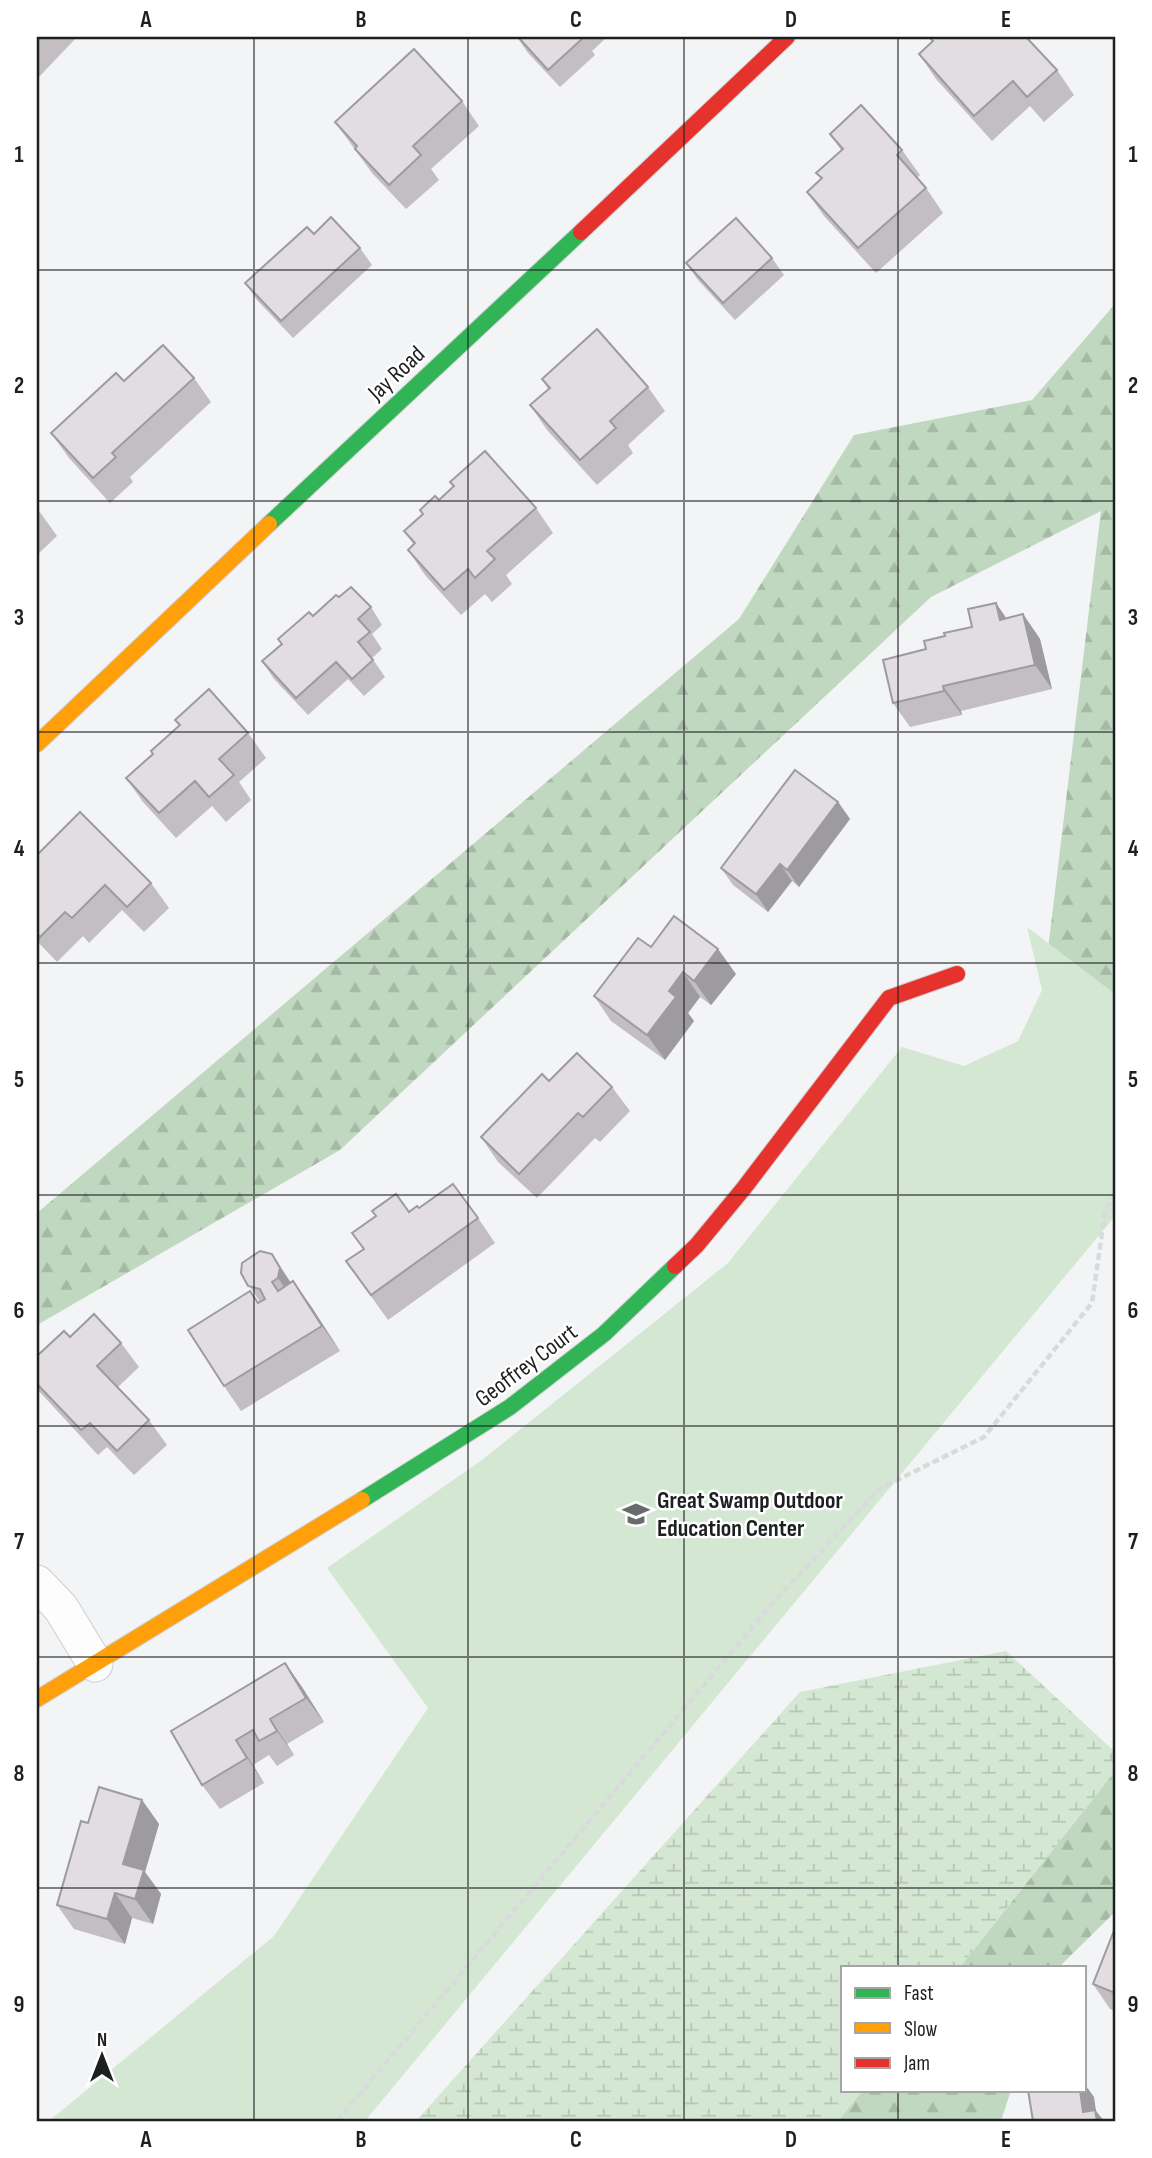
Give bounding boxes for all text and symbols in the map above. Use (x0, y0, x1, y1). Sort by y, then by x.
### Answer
text: A (140, 6, 153, 34)
text: B (356, 6, 367, 34)
text: C (570, 6, 582, 34)
text: D (785, 6, 797, 34)
text: E (1001, 6, 1011, 34)
text: 1 (14, 141, 24, 169)
text: 1 (1128, 141, 1138, 169)
street label: Jay Road (361, 340, 431, 408)
text: 2 (14, 372, 24, 400)
text: 2 (1128, 372, 1138, 400)
text: 3 (14, 604, 24, 632)
text: 3 (1128, 604, 1138, 632)
text: 4 (14, 835, 25, 863)
text: 4 (1128, 835, 1139, 863)
text: 5 (14, 1066, 24, 1094)
text: 5 (1128, 1066, 1138, 1094)
text: 6 (14, 1297, 24, 1325)
text: 6 (1128, 1297, 1138, 1325)
street label: Geoffrey Court (470, 1318, 583, 1413)
place label: Great Swamp Outdoor Education Center (657, 1486, 844, 1543)
school or university icon: Great Swamp Outdoor Education Center (621, 1499, 651, 1529)
text: 7 (14, 1528, 24, 1556)
text: 7 (1128, 1528, 1138, 1556)
text: 8 (14, 1760, 25, 1788)
text: 8 (1128, 1760, 1139, 1788)
legend (841, 1966, 1086, 2092)
text: Fast (904, 1981, 934, 2006)
text: 9 (14, 1991, 24, 2019)
text: 9 (1128, 1991, 1138, 2019)
text: Slow (904, 2017, 938, 2042)
north arrow (66, 2022, 136, 2092)
text: N (97, 2029, 107, 2052)
text: Jam (903, 2051, 930, 2076)
text: A (140, 2126, 153, 2154)
text: B (356, 2126, 367, 2154)
text: C (570, 2126, 582, 2154)
text: D (785, 2126, 797, 2154)
text: E (1001, 2126, 1011, 2154)

